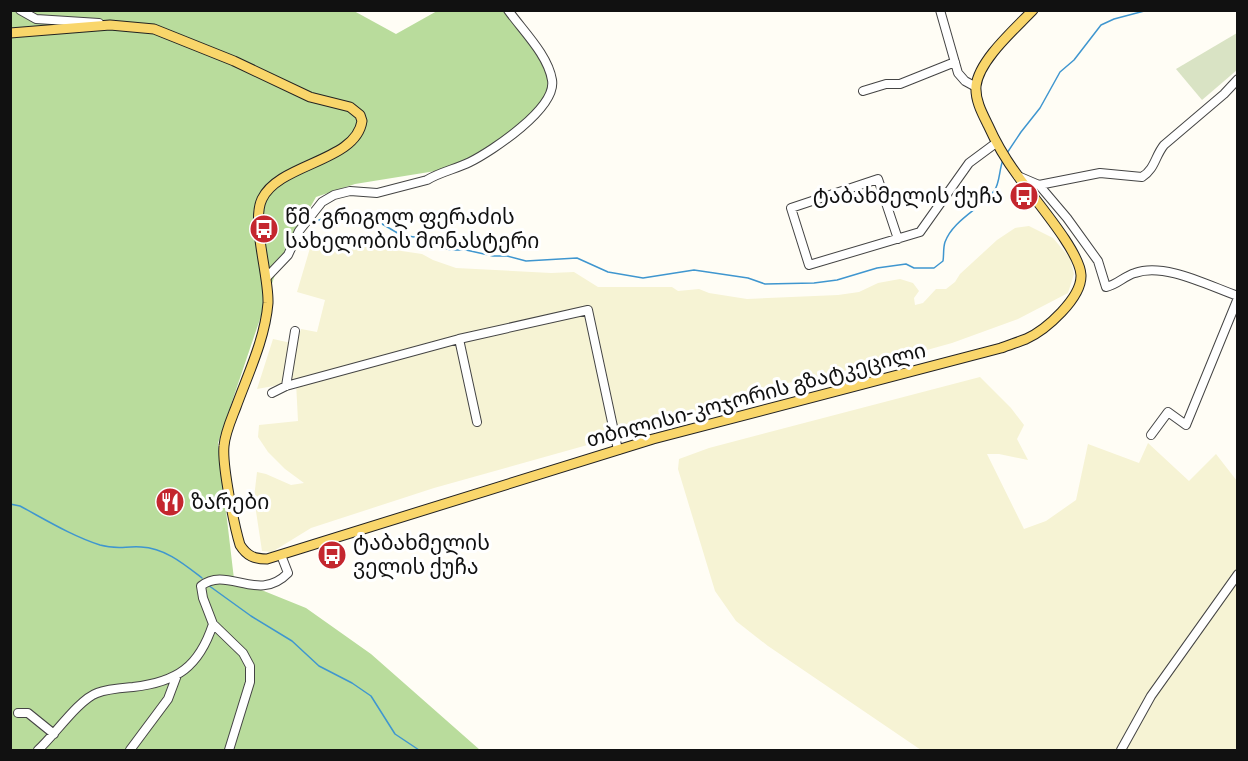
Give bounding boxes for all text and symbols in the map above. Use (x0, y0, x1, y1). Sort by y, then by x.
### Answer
place label: ტაბახმელის ქუჩა (813, 178, 1003, 209)
bus stop icon: ტაბახმელის ქუჩა (1008, 180, 1040, 212)
place label: წმ. გრიგოლ ფერაძის სახელობის მონასტერი (285, 199, 539, 254)
bus stop icon: წმ. გრიგოლ ფერაძის სახელობის მონასტერი (248, 213, 280, 245)
street label: თბილისი-კოჯორის გზატკეცილი (582, 332, 929, 453)
place label: ზარები (191, 484, 269, 515)
restaurant icon: ზარები (154, 486, 186, 518)
place label: ტაბახმელის ველის ქუჩა (353, 525, 490, 580)
bus stop icon: ტაბახმელის ველის ქუჩა (316, 539, 348, 571)

